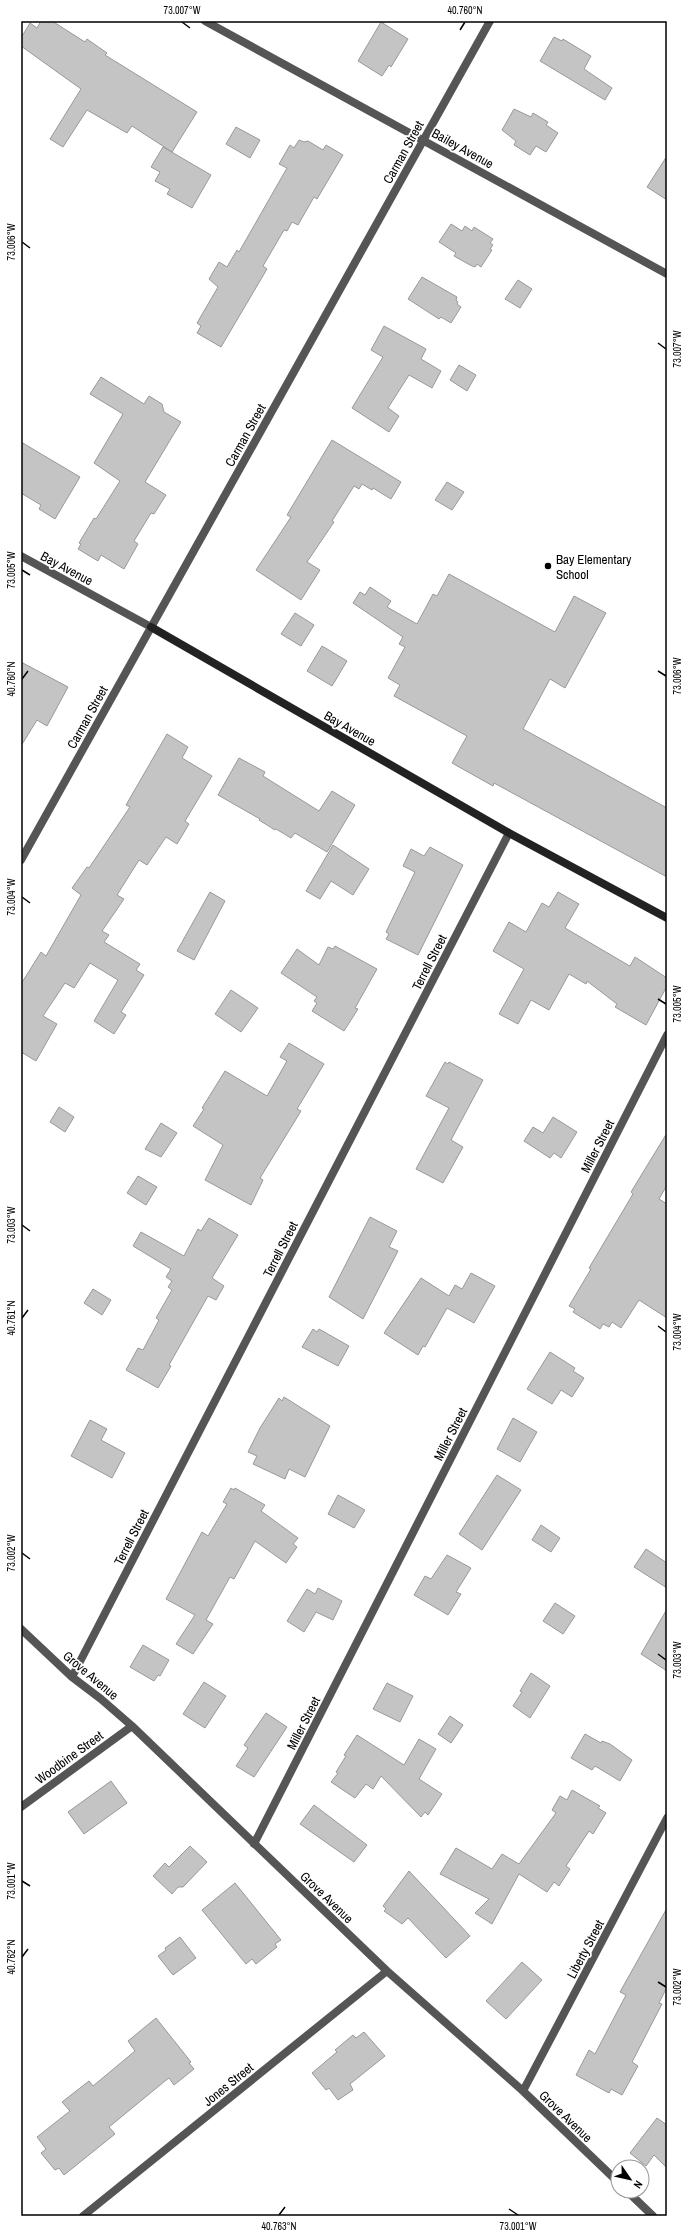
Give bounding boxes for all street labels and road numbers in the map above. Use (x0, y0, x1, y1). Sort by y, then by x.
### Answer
street label: Carman Street (379, 118, 428, 187)
street label: Bailey Avenue (429, 125, 497, 172)
street label: Carman Street (221, 401, 270, 470)
street label: Bay Avenue (38, 548, 96, 589)
street label: Carman Street (63, 683, 112, 752)
street label: Bay Avenue (321, 707, 379, 750)
street label: Terrell Street (408, 931, 451, 993)
street label: Miller Street (577, 1117, 618, 1176)
street label: Terrell Street (259, 1218, 302, 1280)
street label: Miller Street (430, 1405, 471, 1464)
street label: Terrell Street (110, 1506, 153, 1568)
street label: Grove Avenue (59, 1647, 122, 1704)
street label: Miller Street (283, 1694, 324, 1753)
street label: Woodbine Street (32, 1727, 107, 1788)
street label: Grove Avenue (297, 1868, 357, 1927)
street label: Liberty Street (563, 1917, 608, 1981)
street label: Jones Street (200, 2059, 257, 2110)
street label: Grove Avenue (536, 2087, 596, 2146)

